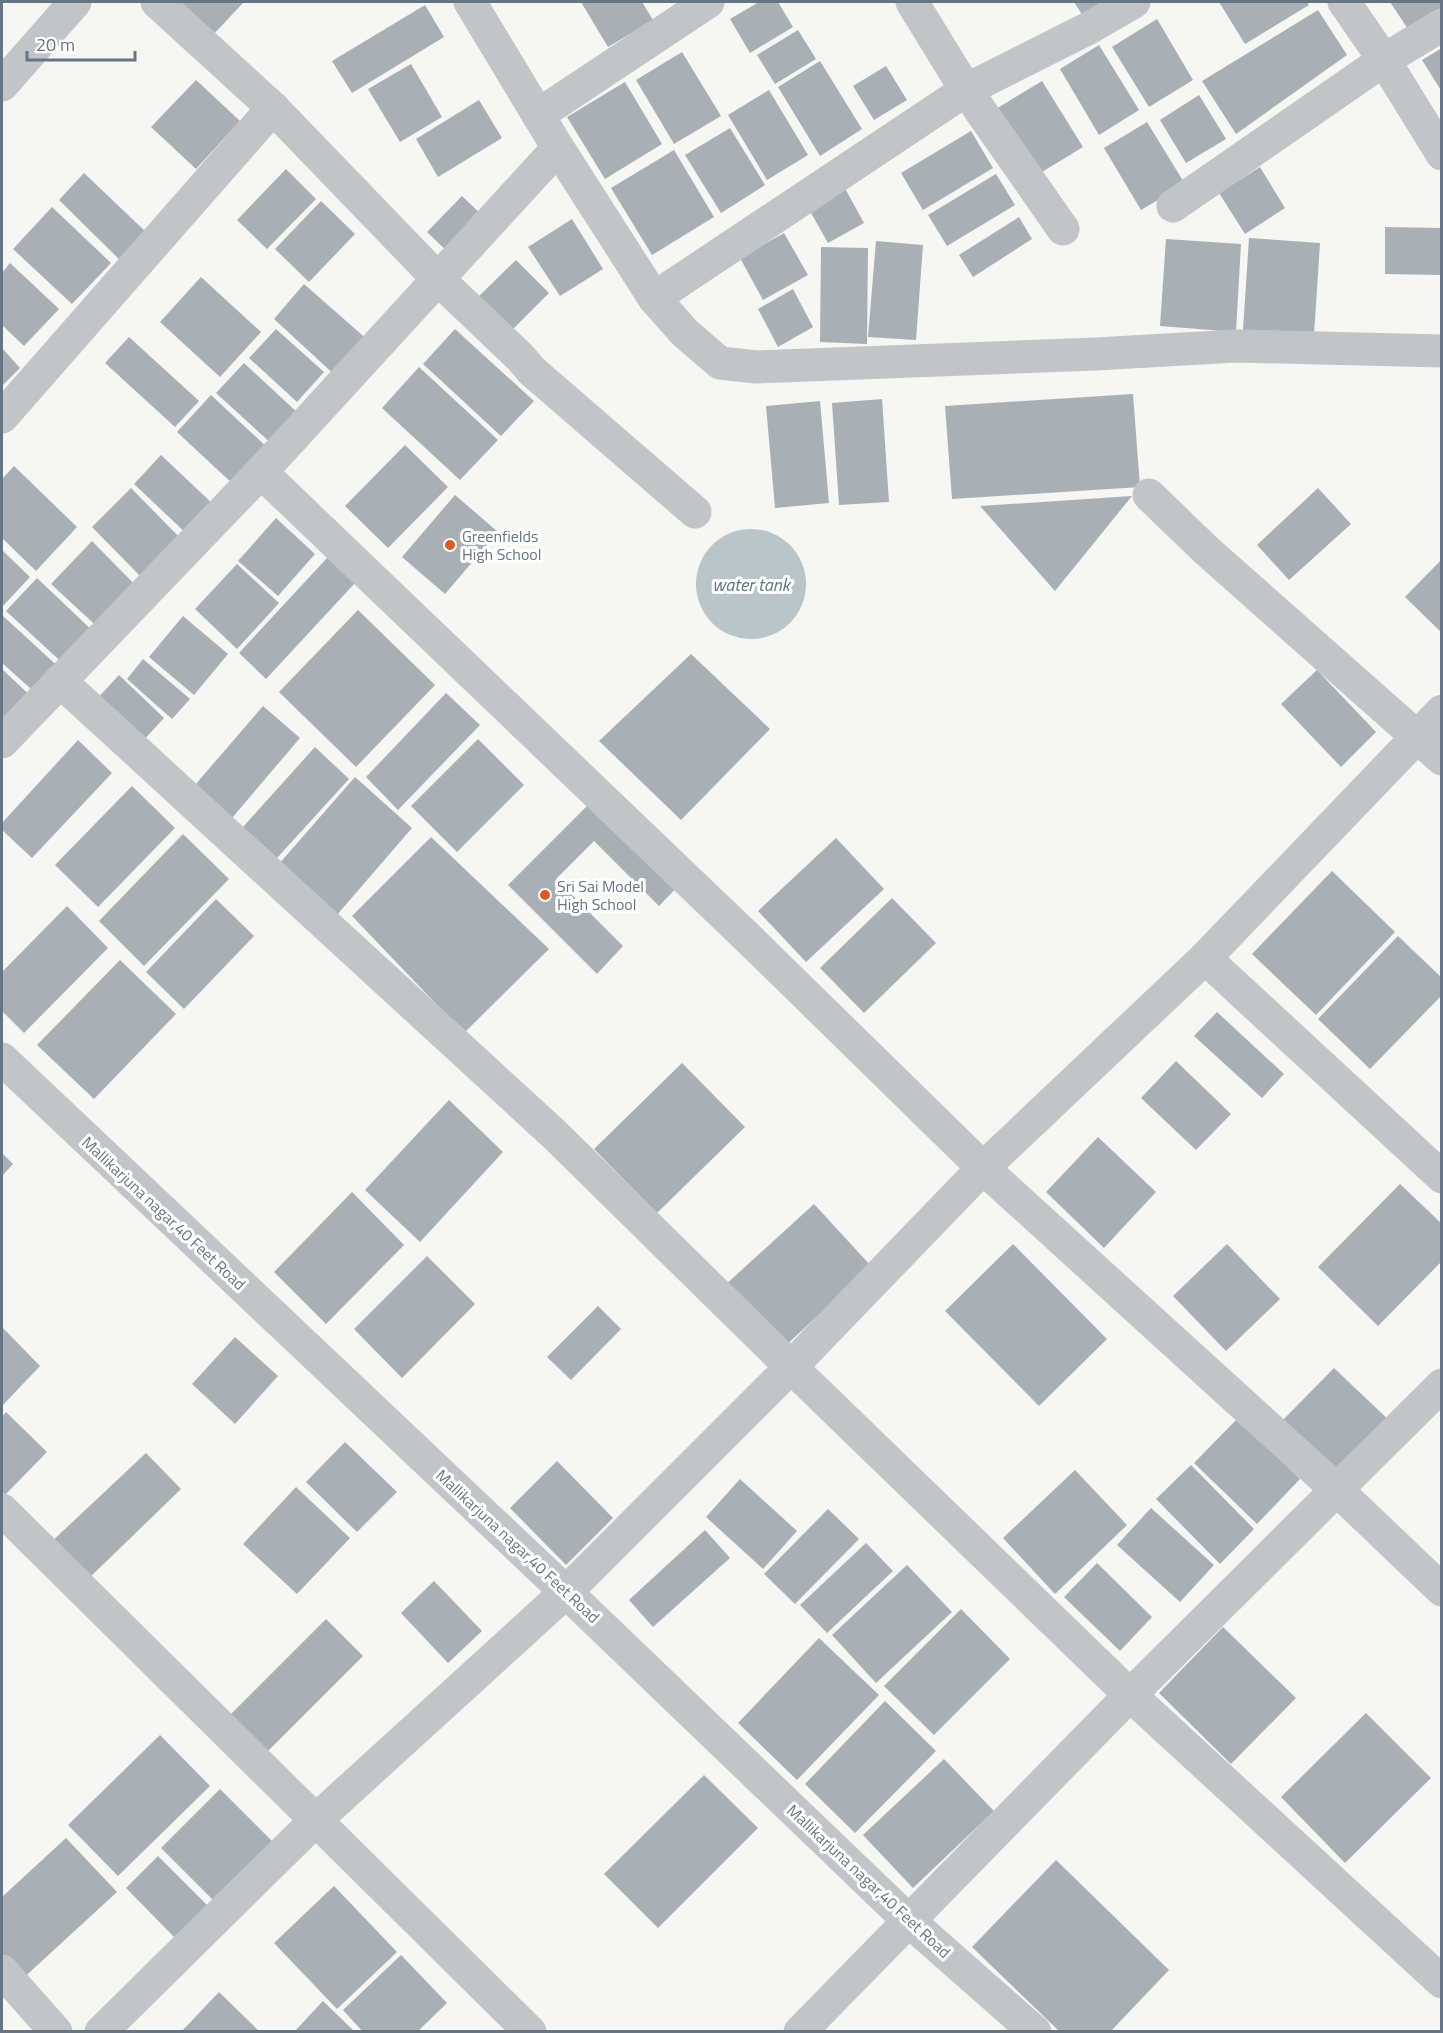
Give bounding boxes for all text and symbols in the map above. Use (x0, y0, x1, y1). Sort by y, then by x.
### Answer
scale bar (27, 24, 135, 62)
text: 20 m (36, 31, 75, 58)
place label: Greenfields High School (462, 524, 541, 566)
marker: Greenfields High School (443, 538, 457, 552)
water label: water tank (712, 571, 792, 598)
place label: Sri Sai Model High School (557, 874, 644, 916)
marker: Sri Sai Model High School (538, 888, 552, 902)
street label: Mallikarjuna nagar,40 Feet Road (77, 1131, 251, 1295)
street label: Mallikarjuna nagar,40 Feet Road (431, 1464, 605, 1628)
street label: Mallikarjuna nagar,40 Feet Road (782, 1799, 956, 1963)

